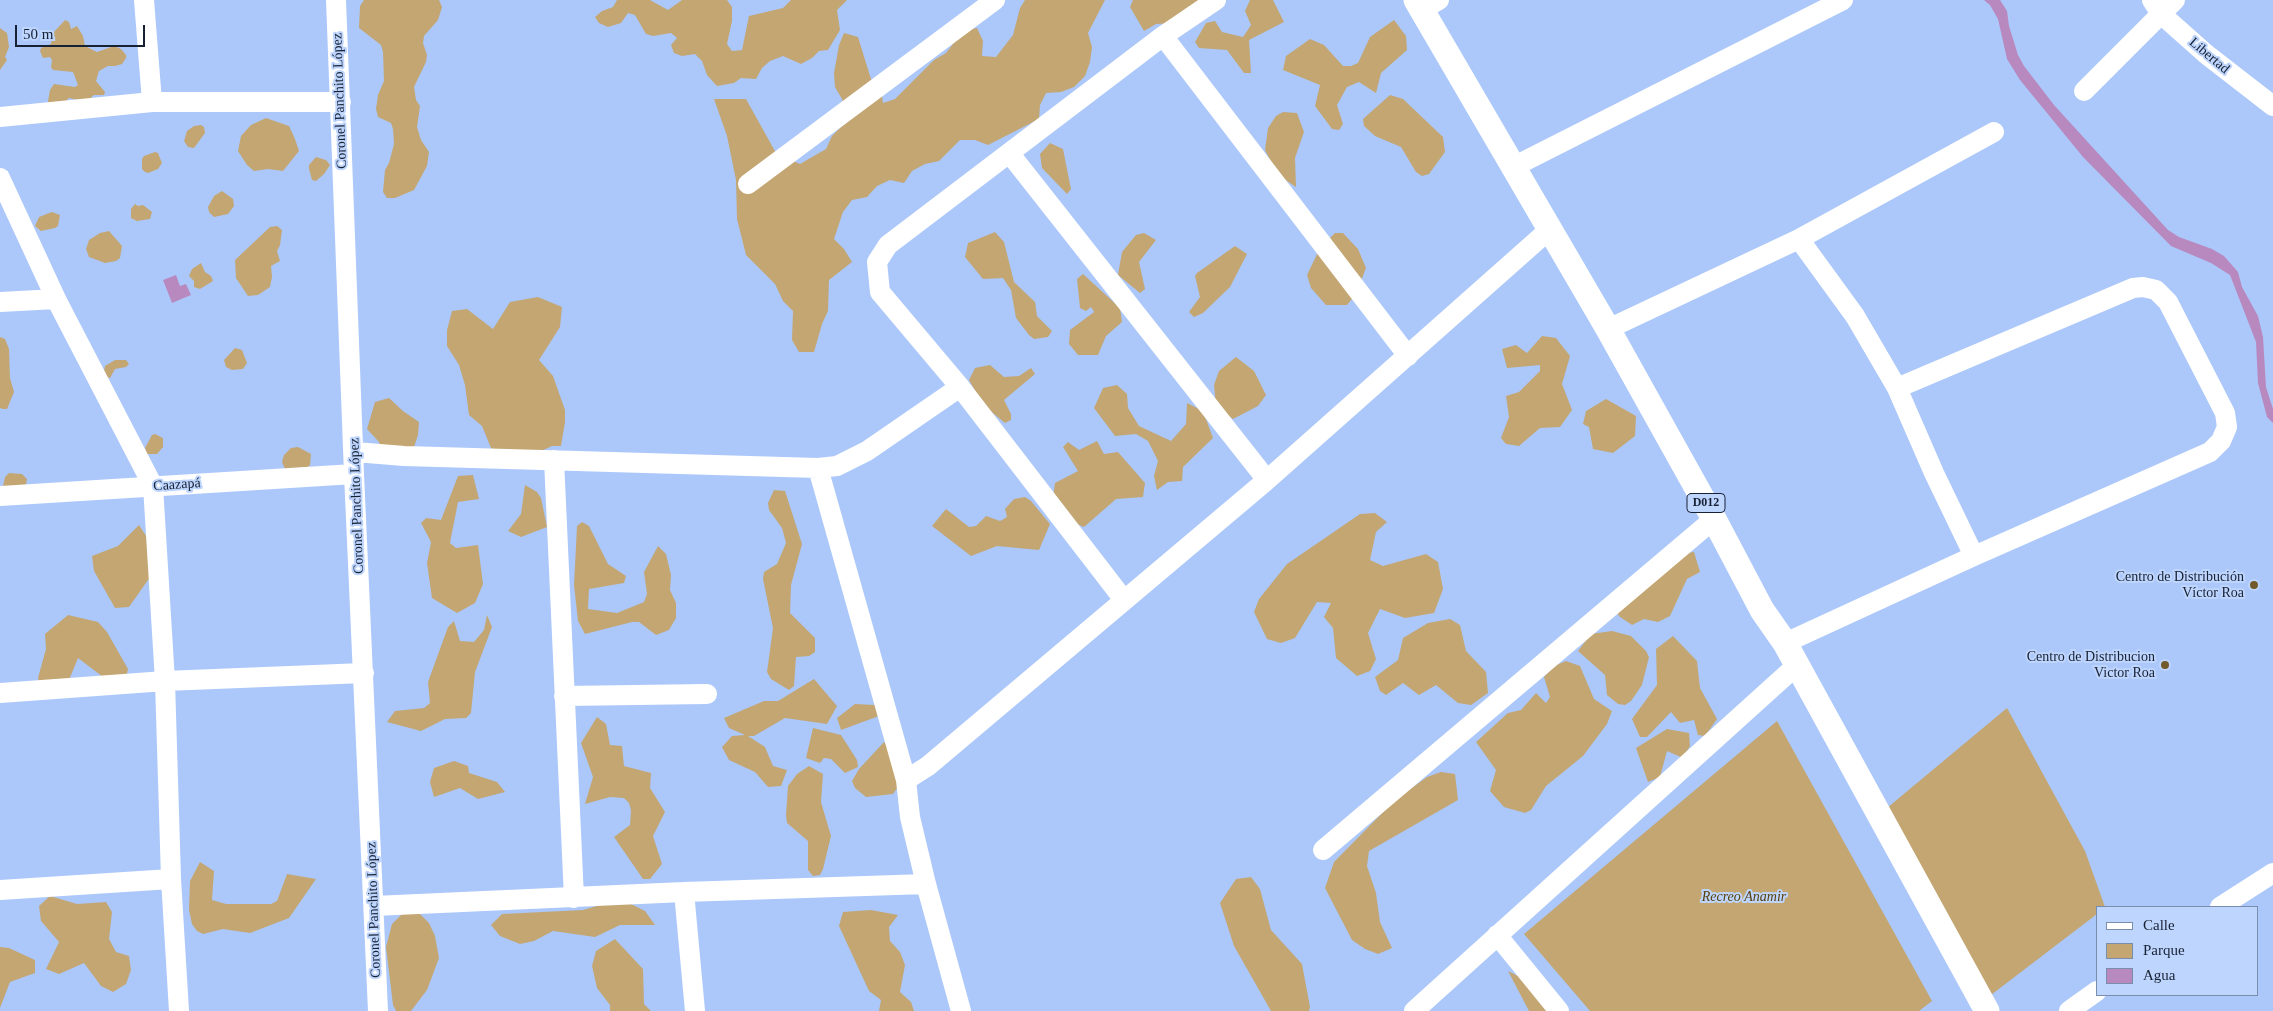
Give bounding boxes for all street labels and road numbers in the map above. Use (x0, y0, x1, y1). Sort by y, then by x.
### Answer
street label: Coronel Panchito López (329, 33, 351, 169)
street label: Libertad (2185, 34, 2233, 78)
street label: Coronel Panchito López (346, 438, 368, 574)
street label: Caazapá (153, 475, 201, 495)
road number: D012 (1687, 493, 1725, 512)
street label: Coronel Panchito López (363, 842, 385, 978)

